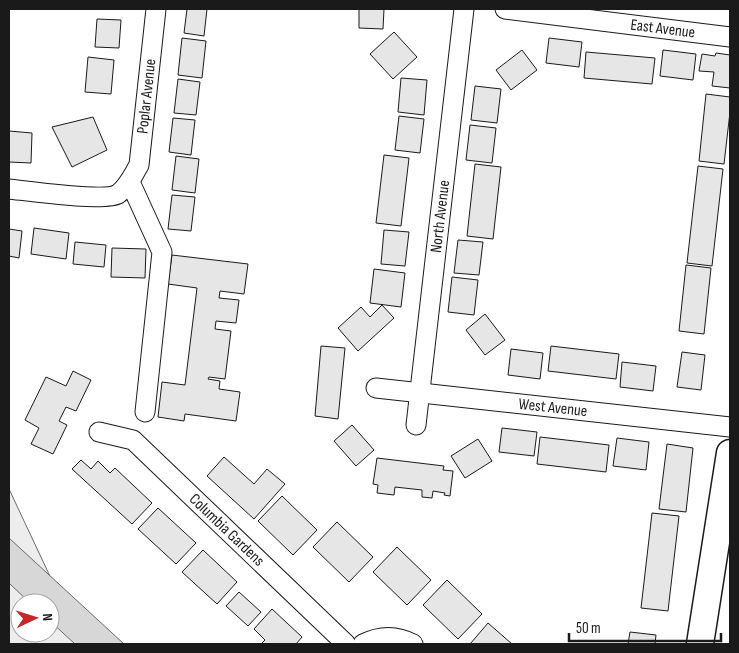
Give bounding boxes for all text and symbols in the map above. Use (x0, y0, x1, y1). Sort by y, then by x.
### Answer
street label: East Avenue (629, 15, 696, 42)
street label: Poplar Avenue (133, 58, 160, 135)
street label: North Avenue (426, 179, 454, 254)
street label: West Avenue (518, 394, 588, 421)
street label: Columbia Gardens (185, 490, 269, 570)
north arrow (10, 593, 60, 643)
scale bar (569, 610, 722, 642)
text: N (39, 613, 56, 621)
text: 50 m (576, 619, 601, 638)

